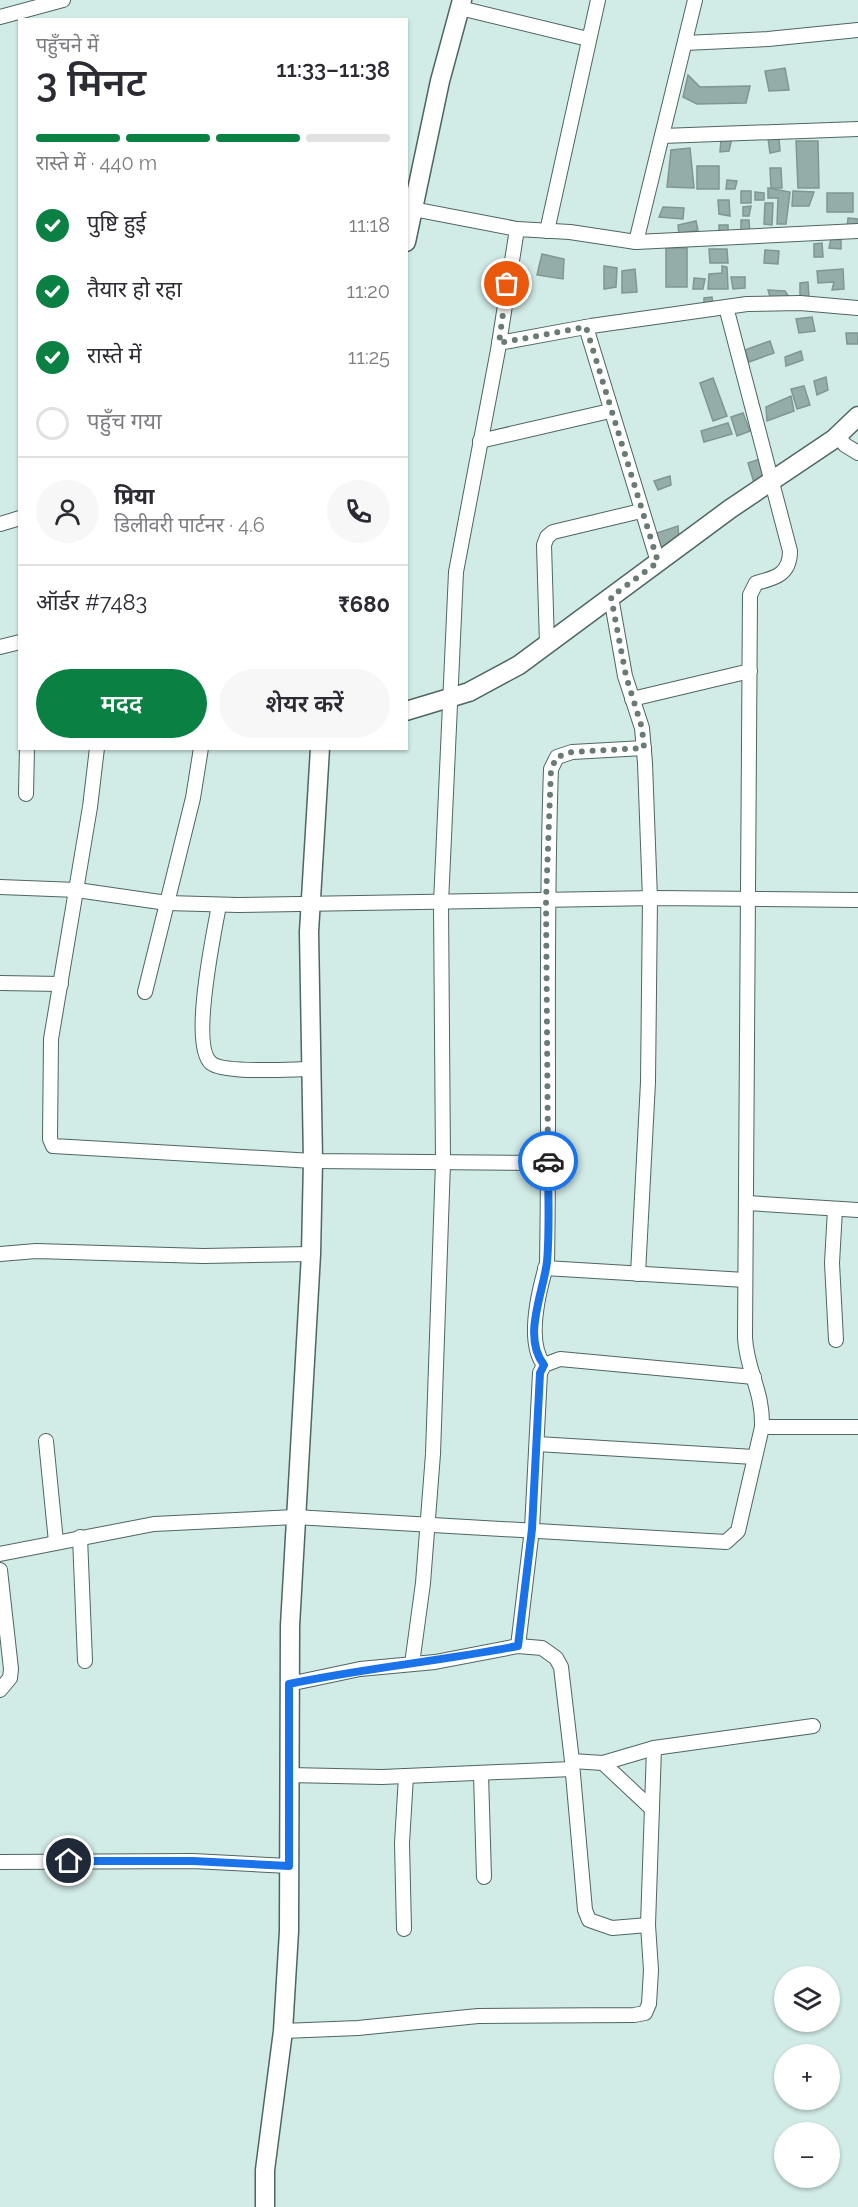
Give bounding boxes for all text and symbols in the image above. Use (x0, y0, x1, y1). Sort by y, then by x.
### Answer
text: पहुँचने में (36, 33, 99, 57)
text: 11:33–11:38 (276, 56, 390, 82)
text: 3 मिनट (36, 59, 146, 105)
text: रास्ते में · 440 m (36, 151, 157, 175)
icon: check (36, 209, 69, 242)
text: पुष्टि हुई (87, 210, 146, 236)
text: 11:18 (349, 213, 390, 237)
pin (481, 258, 532, 309)
icon: bag (490, 267, 523, 300)
icon: check (36, 275, 69, 308)
text: तैयार हो रहा (87, 276, 182, 302)
text: 11:20 (346, 279, 390, 303)
icon: check (36, 341, 69, 374)
text: रास्ते में (87, 342, 142, 368)
text: 11:25 (348, 345, 390, 369)
text: पहुँच गया (87, 408, 162, 434)
button: person (36, 480, 99, 543)
button: phone (327, 480, 390, 543)
text: प्रिया (114, 483, 154, 509)
text: डिलीवरी पार्टनर · 4.6 (114, 513, 265, 537)
text: ऑर्डर #7483 (36, 589, 147, 615)
text: ₹680 (338, 591, 390, 617)
button: मदद (36, 669, 207, 738)
button: शेयर करें (219, 669, 390, 738)
courier (518, 1131, 578, 1191)
icon: car (532, 1145, 565, 1178)
pin (43, 1835, 94, 1886)
icon: home (52, 1844, 85, 1877)
map controls (774, 1966, 840, 2188)
button: layers (774, 1966, 840, 2032)
button: + (774, 2044, 840, 2110)
button: − (774, 2122, 840, 2188)

